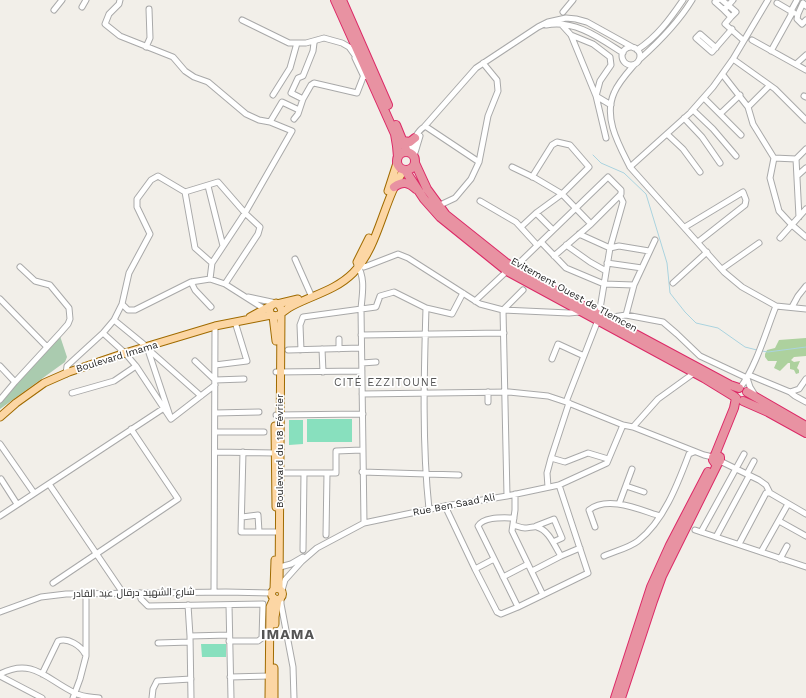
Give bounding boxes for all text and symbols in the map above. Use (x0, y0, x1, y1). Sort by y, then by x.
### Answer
street label: Evitement Ouest de Tlemcen (509, 255, 639, 335)
street label: Boulevard Imama (75, 339, 159, 375)
district label: CITÉ EZZITOUNE (334, 376, 438, 390)
street label: Boulevard du 18 Février (274, 394, 286, 508)
street label: Rue Ben Saad Ali (412, 491, 496, 519)
street label: شارع الشهيد درقال عبد القادر (73, 586, 195, 600)
district label: IMAMA (261, 627, 315, 643)

